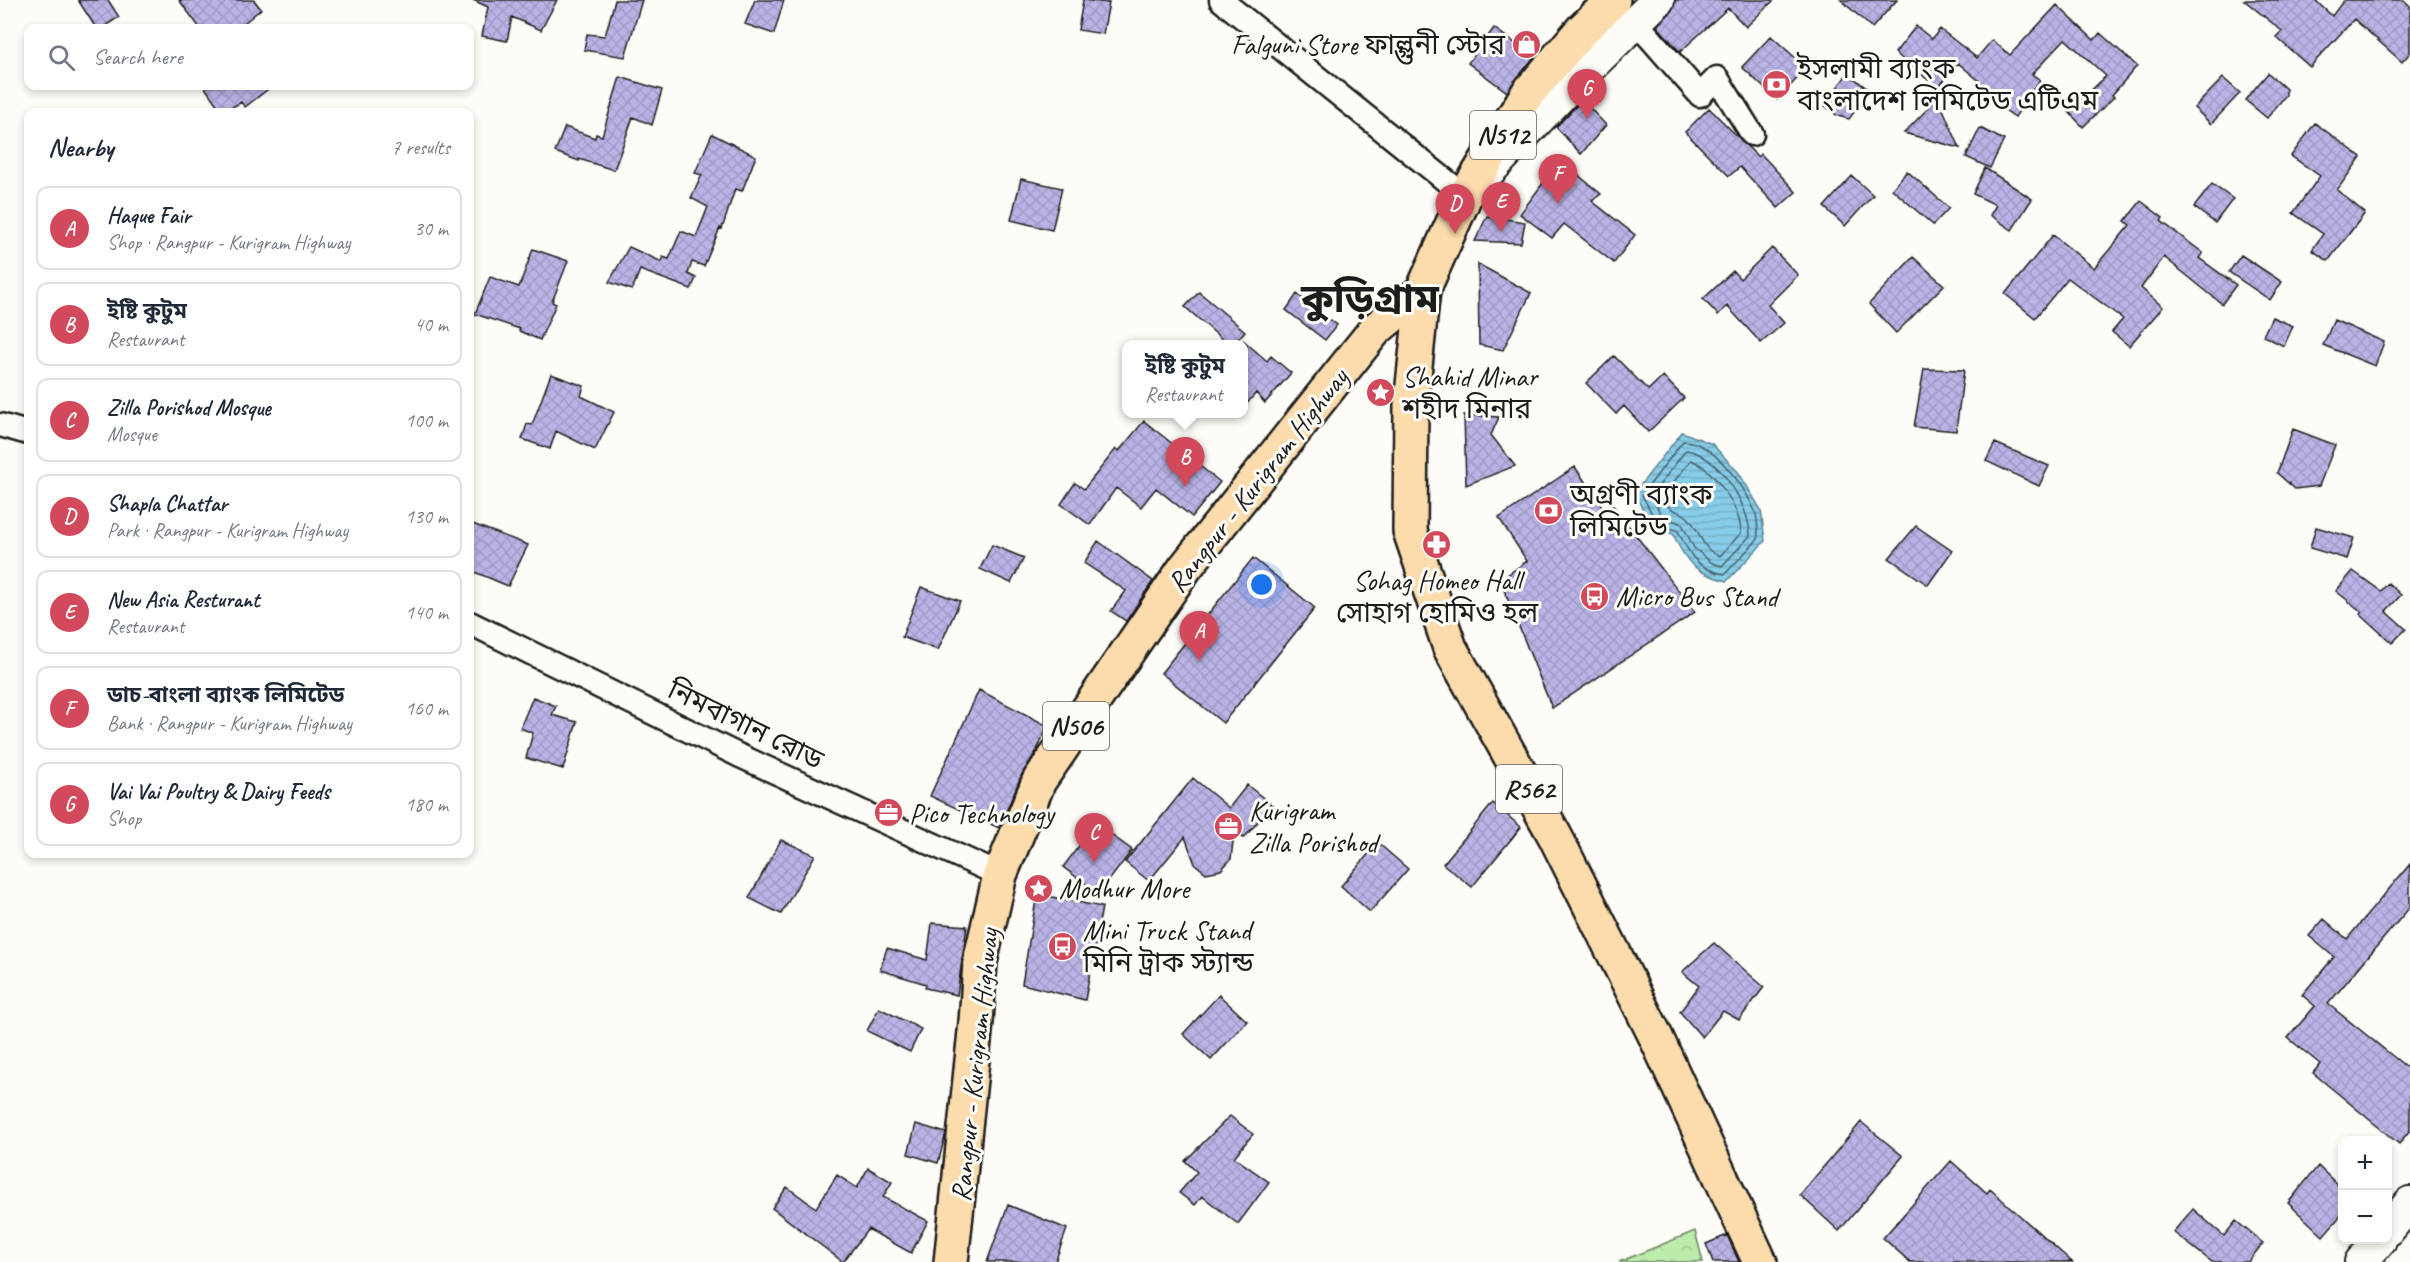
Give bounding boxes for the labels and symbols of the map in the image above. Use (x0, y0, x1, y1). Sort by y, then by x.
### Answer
place label: Falguni Store ফাল্গুনী স্টোর (1231, 27, 1505, 65)
shop icon: Falguni Store ফাল্গুনী স্টোর (1510, 28, 1542, 60)
place label: ইসলামী ব্যাংক বাংলাদেশ লিমিটেড এটিএম (1796, 51, 2099, 118)
bank icon: ইসলামী ব্যাংক বাংলাদেশ লিমিটেড এটিএম (1760, 68, 1792, 100)
pin: G (1568, 70, 1606, 119)
road number: N512 (1470, 111, 1536, 159)
pin: F (1538, 154, 1578, 204)
pin: E (1482, 182, 1520, 232)
pin: D (1436, 184, 1474, 234)
district label: কুড়িগ্রাম (1300, 274, 1440, 324)
place label: Shahid Minar শহীদ মিনার (1401, 359, 1539, 426)
street label: Rangpur - Kurigram Highway (1159, 360, 1357, 599)
place icon: Shahid Minar শহীদ মিনার (1365, 376, 1397, 408)
pin: B (1166, 438, 1204, 487)
place label: অগ্রণী ব্যাংক লিমিটেড (1569, 477, 1713, 544)
bank icon: অগ্রণী ব্যাংক লিমিটেড (1533, 494, 1565, 526)
pharmacy icon: Sohag Homeo Hall সোহাগ হোমিও হল (1421, 528, 1453, 560)
place label: Sohag Homeo Hall সোহাগ হোমিও হল (1336, 563, 1539, 630)
your location (1247, 570, 1276, 599)
place label: Micro Bus Stand (1616, 579, 1782, 614)
bus stop icon: Micro Bus Stand (1579, 580, 1611, 612)
pin: A (1180, 612, 1218, 661)
street label: নিমবাগান রোড (661, 671, 830, 778)
road number: N506 (1043, 702, 1109, 750)
road number: R562 (1496, 765, 1562, 813)
place label: Kurigram Zilla Porishod (1249, 793, 1381, 860)
place label: Pico Technology (909, 796, 1056, 831)
office icon: Pico Technology (872, 797, 904, 829)
office icon: Kurigram Zilla Porishod (1212, 810, 1244, 842)
pin: C (1074, 814, 1114, 863)
place label: Modhur More (1059, 871, 1191, 906)
place icon: Modhur More (1022, 872, 1054, 904)
place label: Mini Truck Stand মিনি ট্রাক স্ট্যান্ড (1082, 913, 1255, 980)
street label: Rangpur - Kurigram Highway (943, 924, 1006, 1203)
bus stop icon: Mini Truck Stand মিনি ট্রাক স্ট্যান্ড (1046, 930, 1078, 962)

